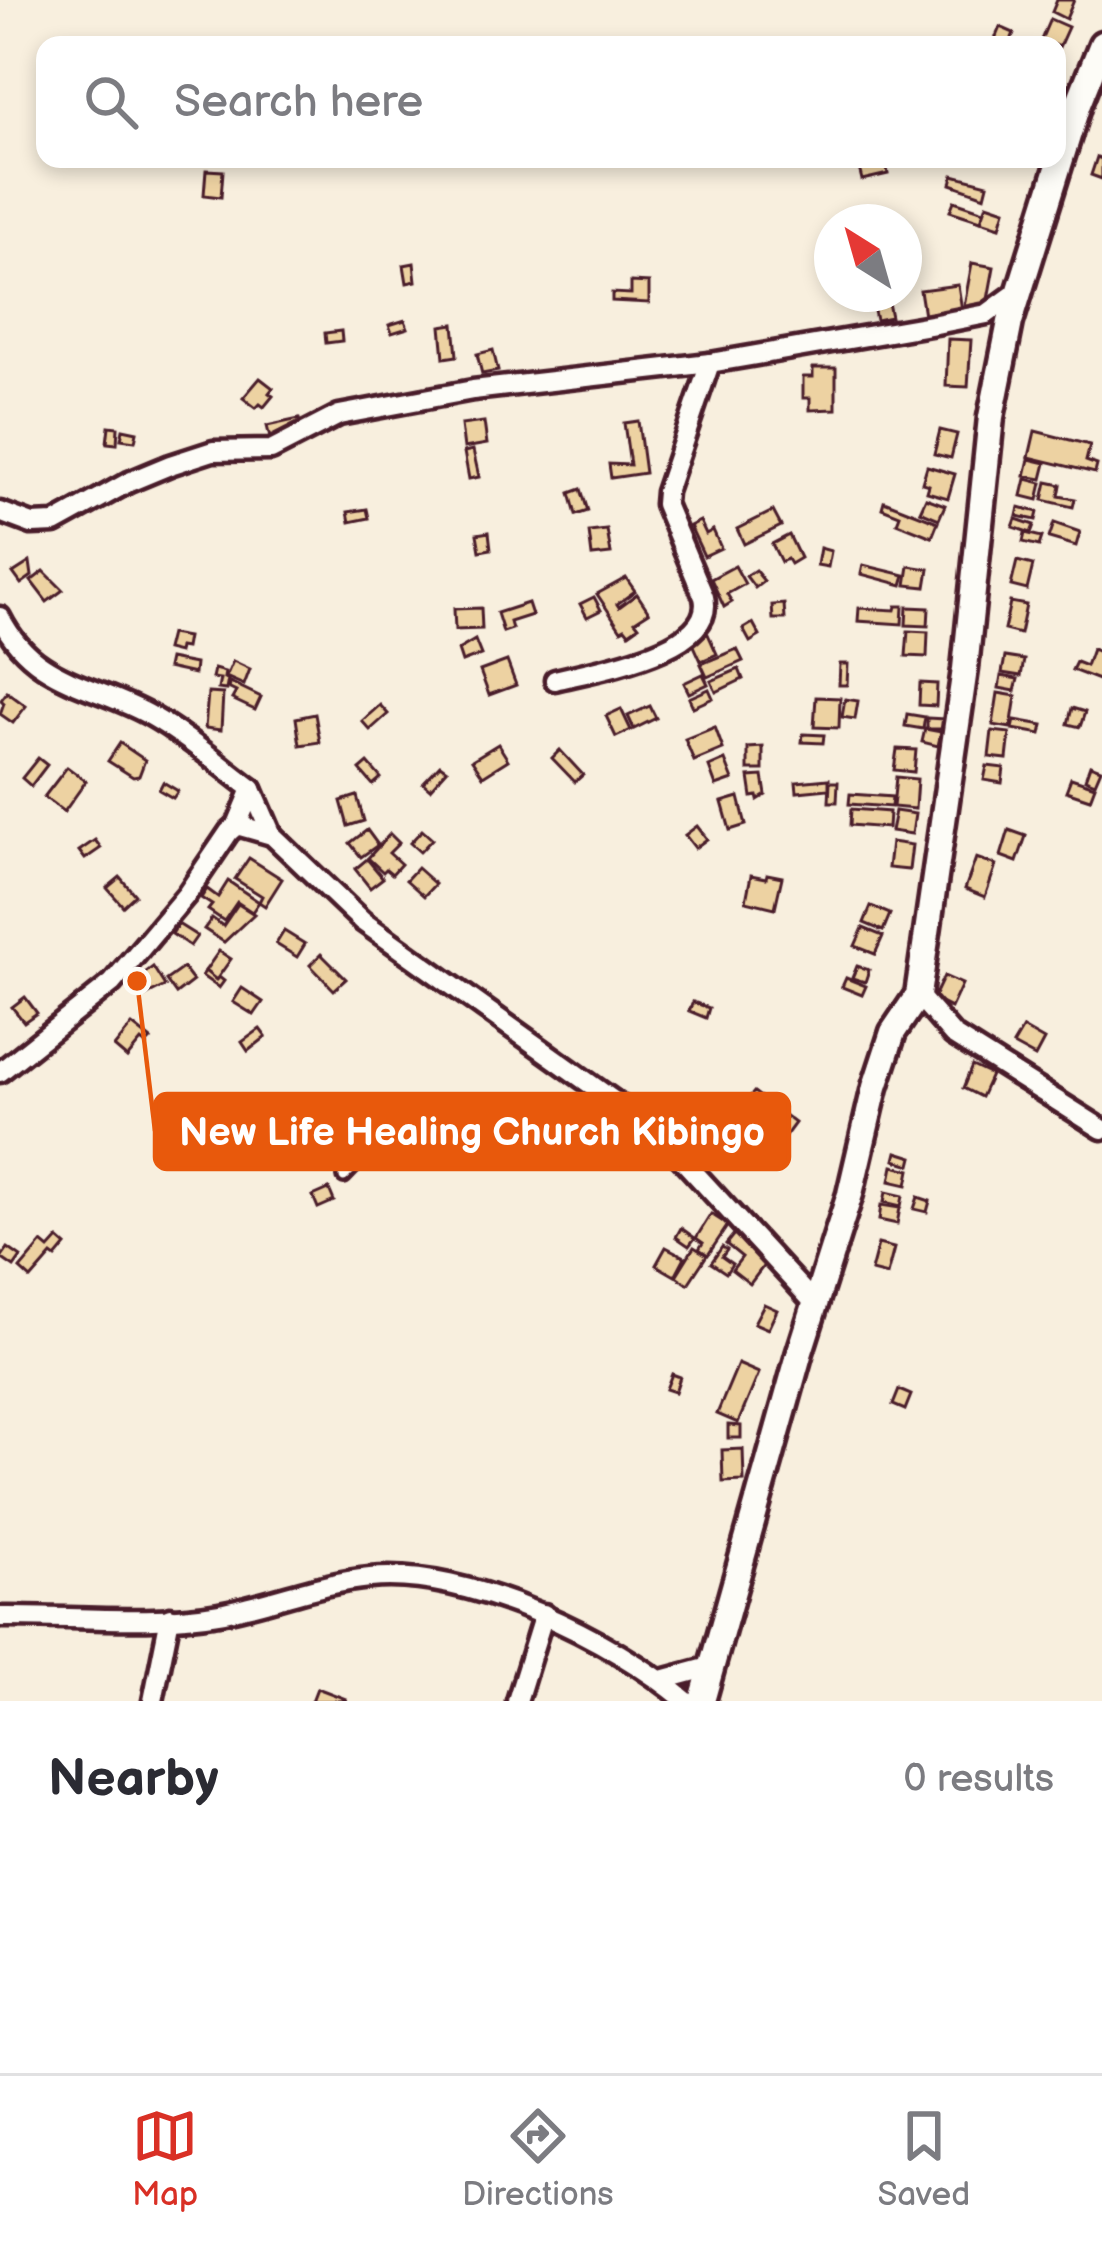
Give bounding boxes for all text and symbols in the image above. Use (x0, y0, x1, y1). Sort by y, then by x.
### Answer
search box (36, 36, 1066, 168)
icon: search (78, 69, 144, 135)
text: Search here (174, 75, 423, 130)
north arrow (814, 204, 922, 312)
callout: New Life Healing Church Kibingo (155, 1094, 789, 1169)
text: New Life Healing Church Kibingo (179, 1110, 765, 1157)
text: Nearby (48, 1749, 219, 1810)
text: 0 results (903, 1756, 1054, 1803)
tab: Map (132, 2103, 198, 2215)
tab: Directions (462, 2103, 614, 2215)
tab: Saved (877, 2103, 970, 2215)

